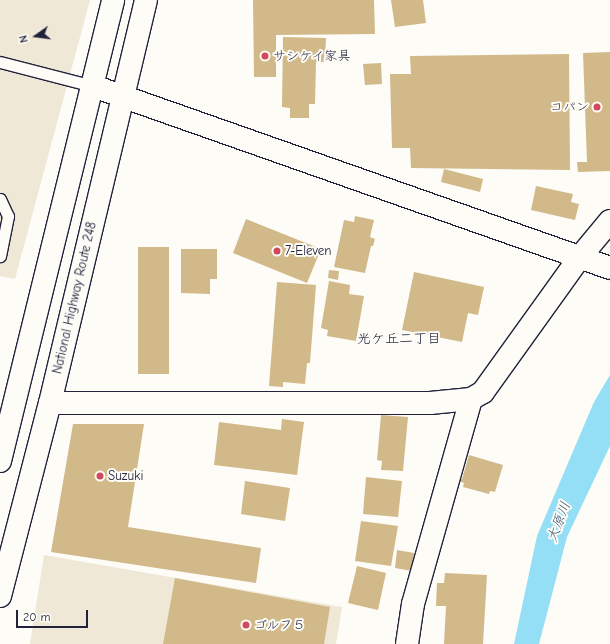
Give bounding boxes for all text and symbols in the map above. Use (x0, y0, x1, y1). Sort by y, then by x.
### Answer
north arrow (16, 16, 56, 56)
text: N (17, 34, 31, 44)
place label: サシケイ家具 (273, 48, 351, 64)
marker: サシケイ家具 (260, 51, 270, 61)
place label: コパン (550, 99, 589, 115)
marker: コパン (592, 102, 602, 112)
street label: National Highway Route 248 (50, 220, 100, 376)
place label: 7-Eleven (285, 243, 331, 259)
marker: 7-Eleven (272, 246, 282, 256)
district label: 光ケ丘二丁目 (357, 331, 441, 347)
place label: Suzuki (108, 468, 143, 484)
marker: Suzuki (95, 471, 105, 481)
water label: 大原川 (544, 499, 574, 545)
scale bar (18, 602, 90, 628)
text: 20 m (23, 610, 51, 624)
place label: ゴルフ５ (254, 617, 306, 633)
marker: ゴルフ５ (241, 620, 251, 630)

